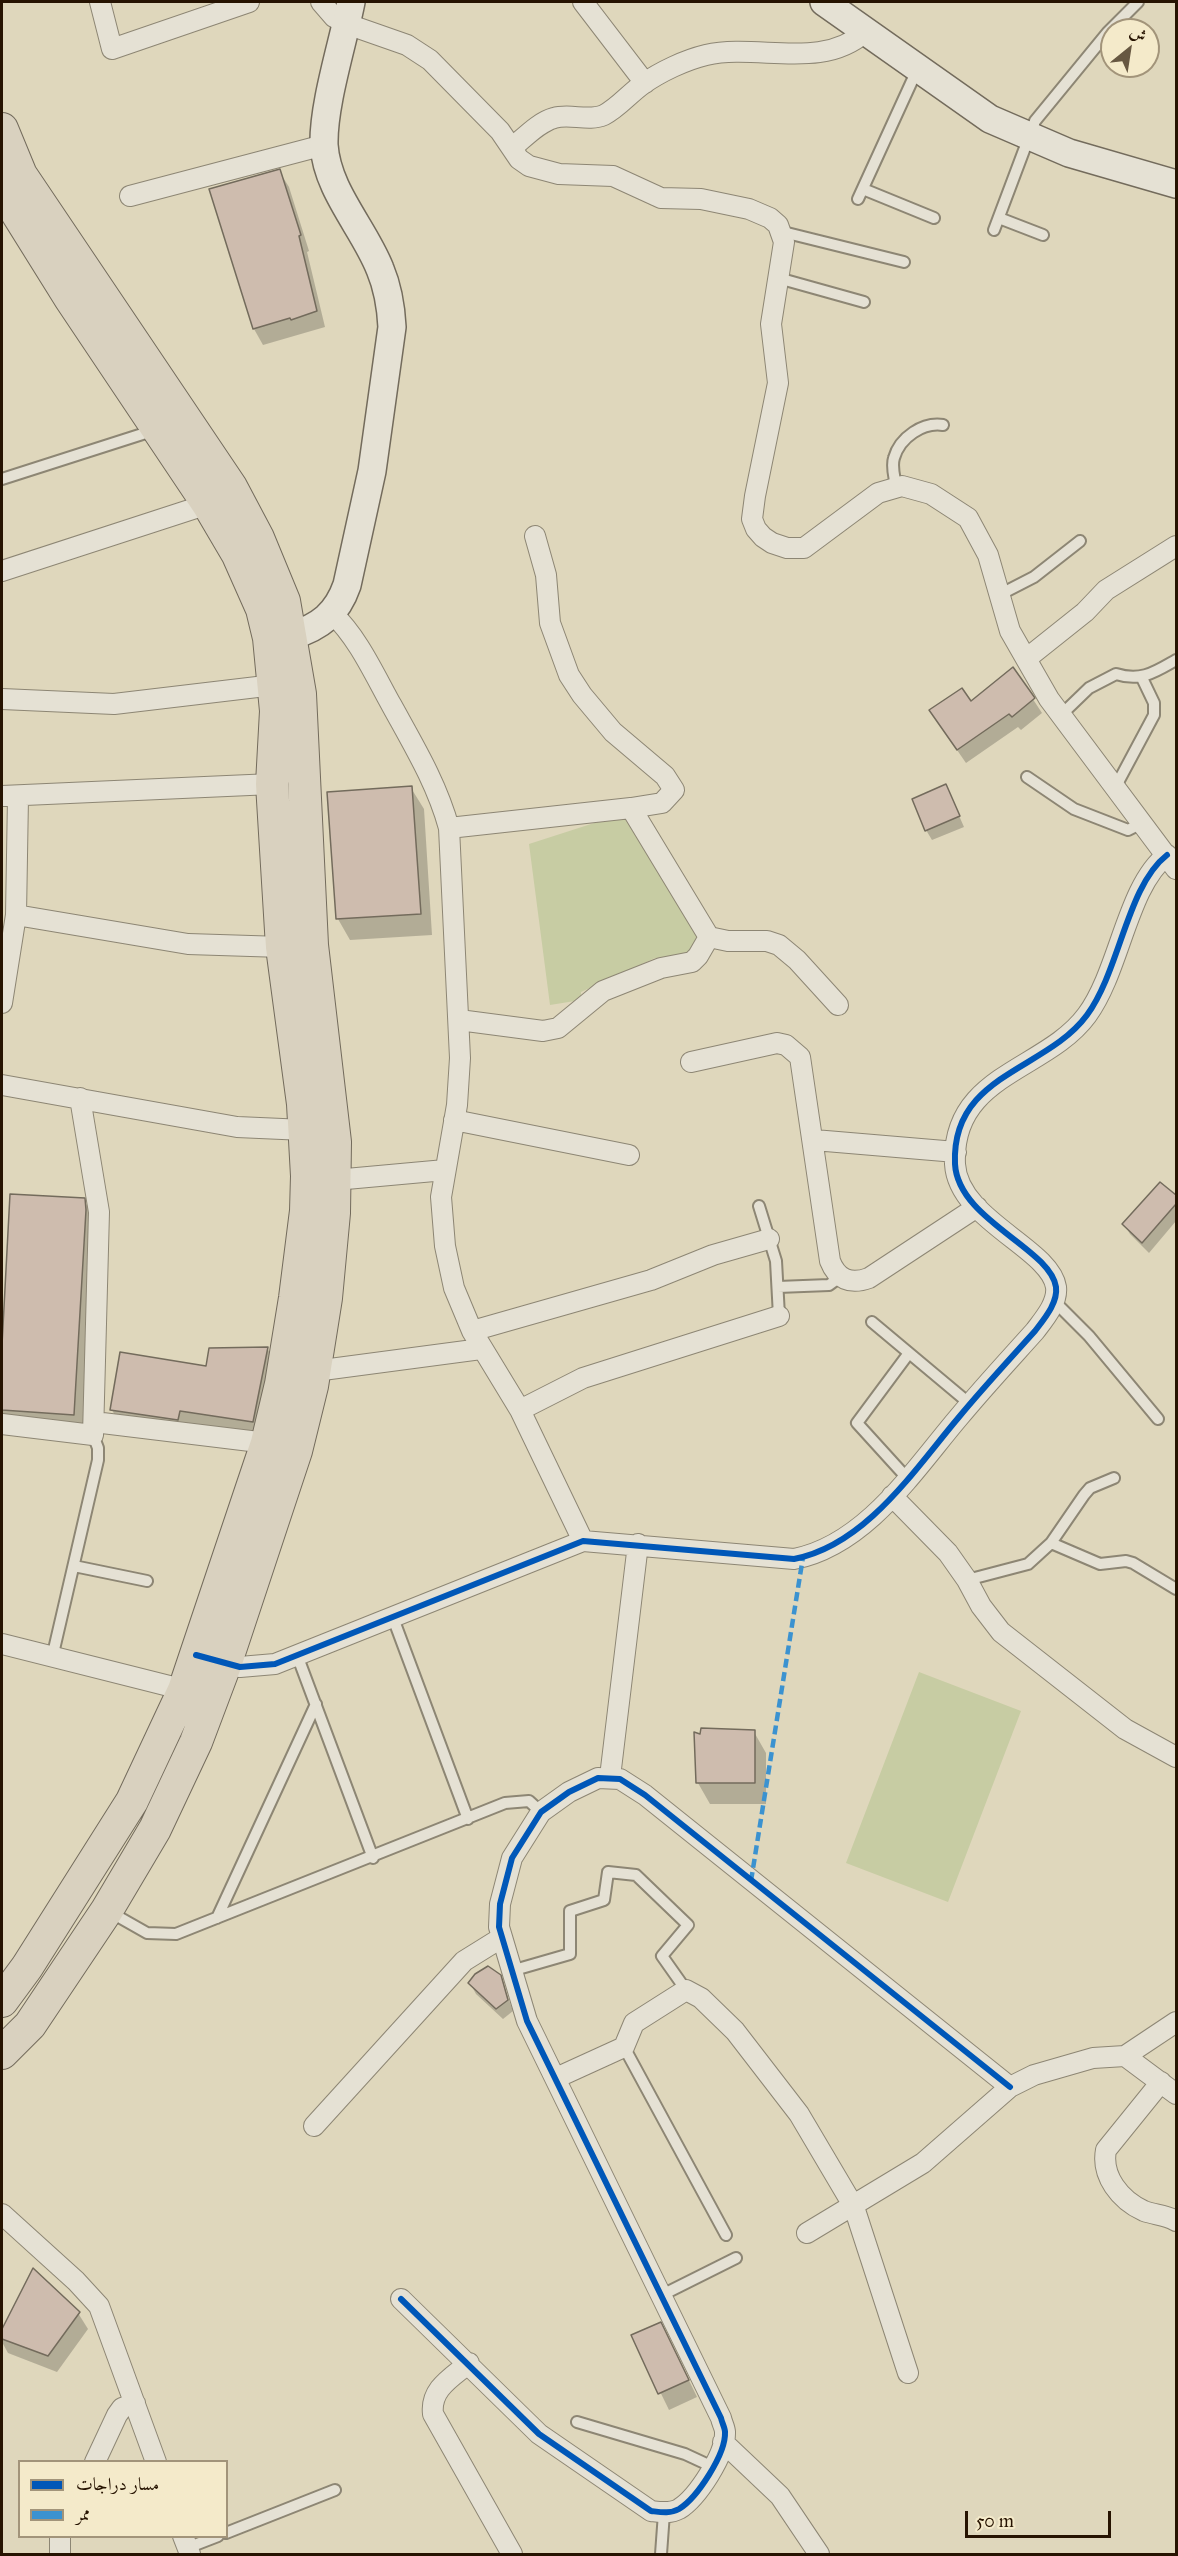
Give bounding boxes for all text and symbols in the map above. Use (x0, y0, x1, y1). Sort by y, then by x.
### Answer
north arrow (1100, 18, 1160, 78)
text: ش (1127, 22, 1150, 46)
legend (18, 2460, 228, 2538)
text: مسار دراجات (76, 2473, 159, 2495)
scale bar (968, 2499, 1114, 2537)
text: ممر (76, 2503, 90, 2525)
text: 50 m (976, 2510, 1014, 2532)

